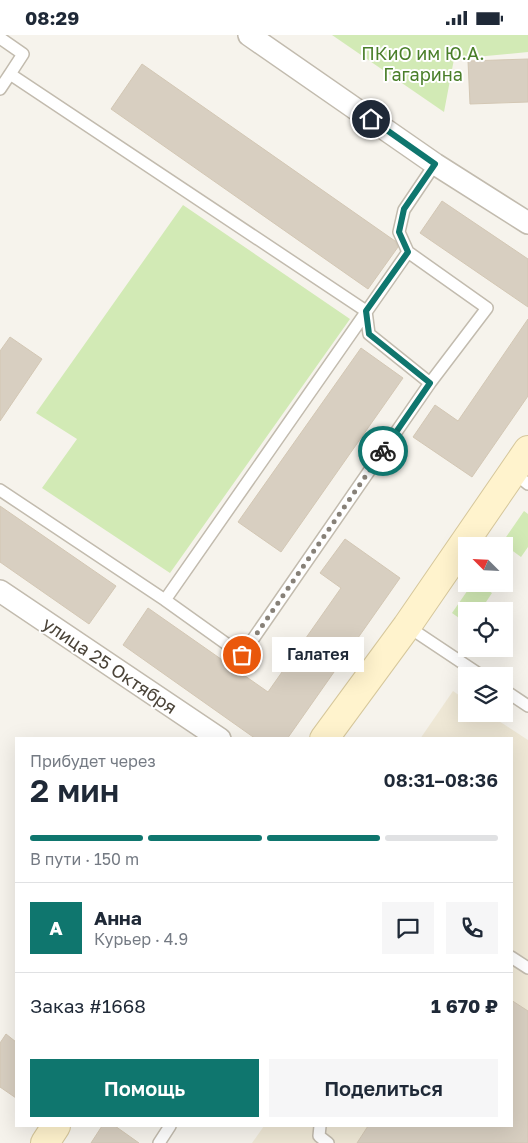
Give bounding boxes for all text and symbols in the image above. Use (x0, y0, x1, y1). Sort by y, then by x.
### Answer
text: 08:29 (25, 6, 79, 29)
park label: ПКиО им Ю.А. Гагарина (361, 42, 485, 85)
pin (350, 98, 392, 140)
icon: home (357, 105, 385, 133)
courier (358, 426, 408, 476)
icon: bike (369, 437, 397, 465)
north arrow (458, 537, 512, 593)
map controls (458, 537, 513, 722)
button: locate (458, 602, 513, 657)
street label: улица 25 Октября (39, 612, 181, 718)
pin (221, 634, 263, 676)
callout: Галатея (272, 637, 364, 673)
icon: bag (228, 641, 256, 669)
text: Галатея (287, 644, 349, 664)
button: layers (458, 667, 513, 722)
text: Прибудет через (30, 751, 156, 771)
text: 08:31–08:36 (384, 768, 498, 791)
text: 2 мин (30, 771, 119, 809)
text: В пути · 150 m (30, 849, 139, 869)
button: chat (382, 902, 434, 954)
button: phone (446, 902, 498, 954)
text: Анна (94, 906, 142, 929)
text: А (49, 916, 63, 939)
text: Курьер · 4.9 (94, 929, 188, 949)
text: Заказ #1668 (30, 994, 146, 1017)
text: 1 670 ₽ (431, 994, 498, 1017)
button: Помощь (30, 1059, 259, 1117)
button: Поделиться (269, 1059, 498, 1117)

